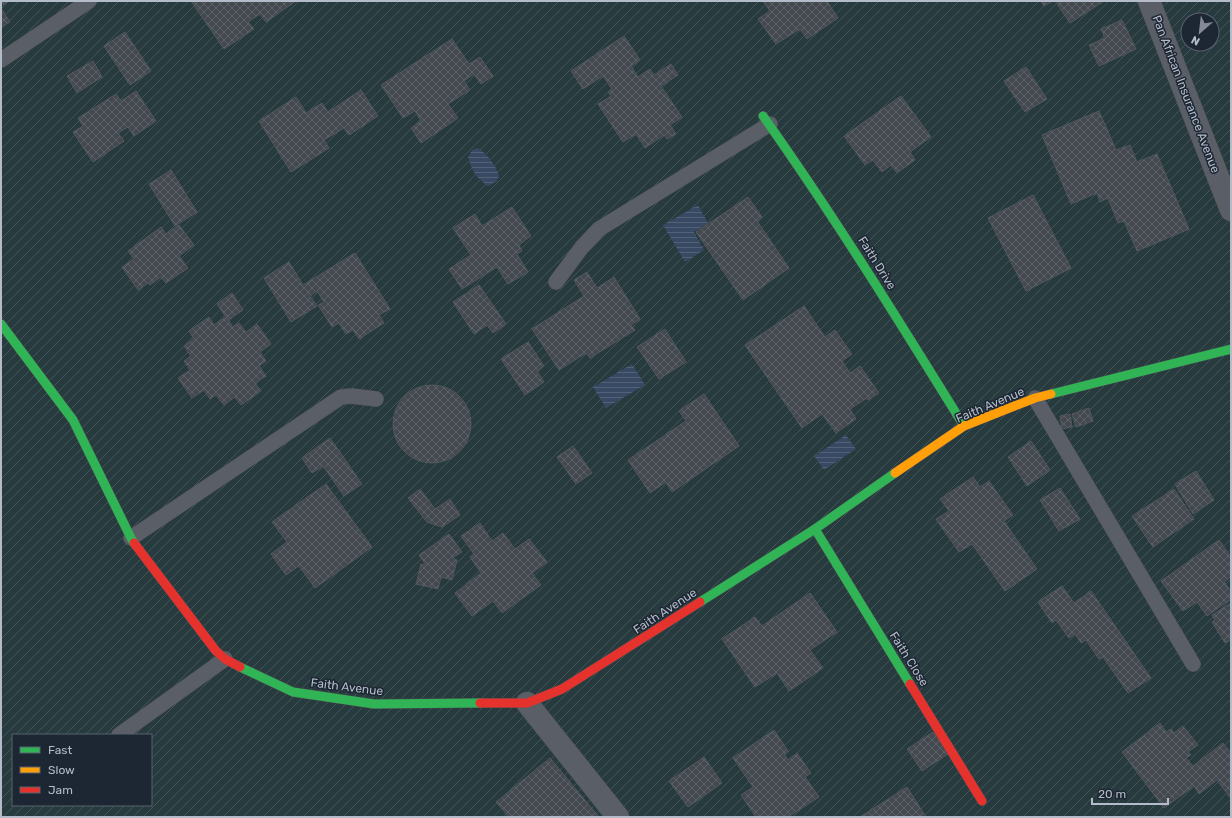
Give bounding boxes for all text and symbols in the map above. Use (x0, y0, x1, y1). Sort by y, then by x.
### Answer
north arrow (1180, 12, 1220, 52)
street label: Pan African Insurance Avenue (1149, 13, 1223, 175)
text: N (1189, 33, 1202, 48)
street label: Faith Drive (855, 234, 899, 292)
street label: Faith Avenue (954, 384, 1027, 426)
street label: Faith Avenue (631, 585, 700, 637)
street label: Faith Close (887, 629, 931, 689)
street label: Faith Avenue (310, 676, 384, 698)
legend (12, 734, 152, 806)
text: Fast (48, 743, 72, 757)
text: Slow (48, 763, 75, 777)
scale bar (1092, 780, 1168, 806)
text: Jam (48, 783, 73, 797)
text: 20 m (1098, 787, 1126, 801)

